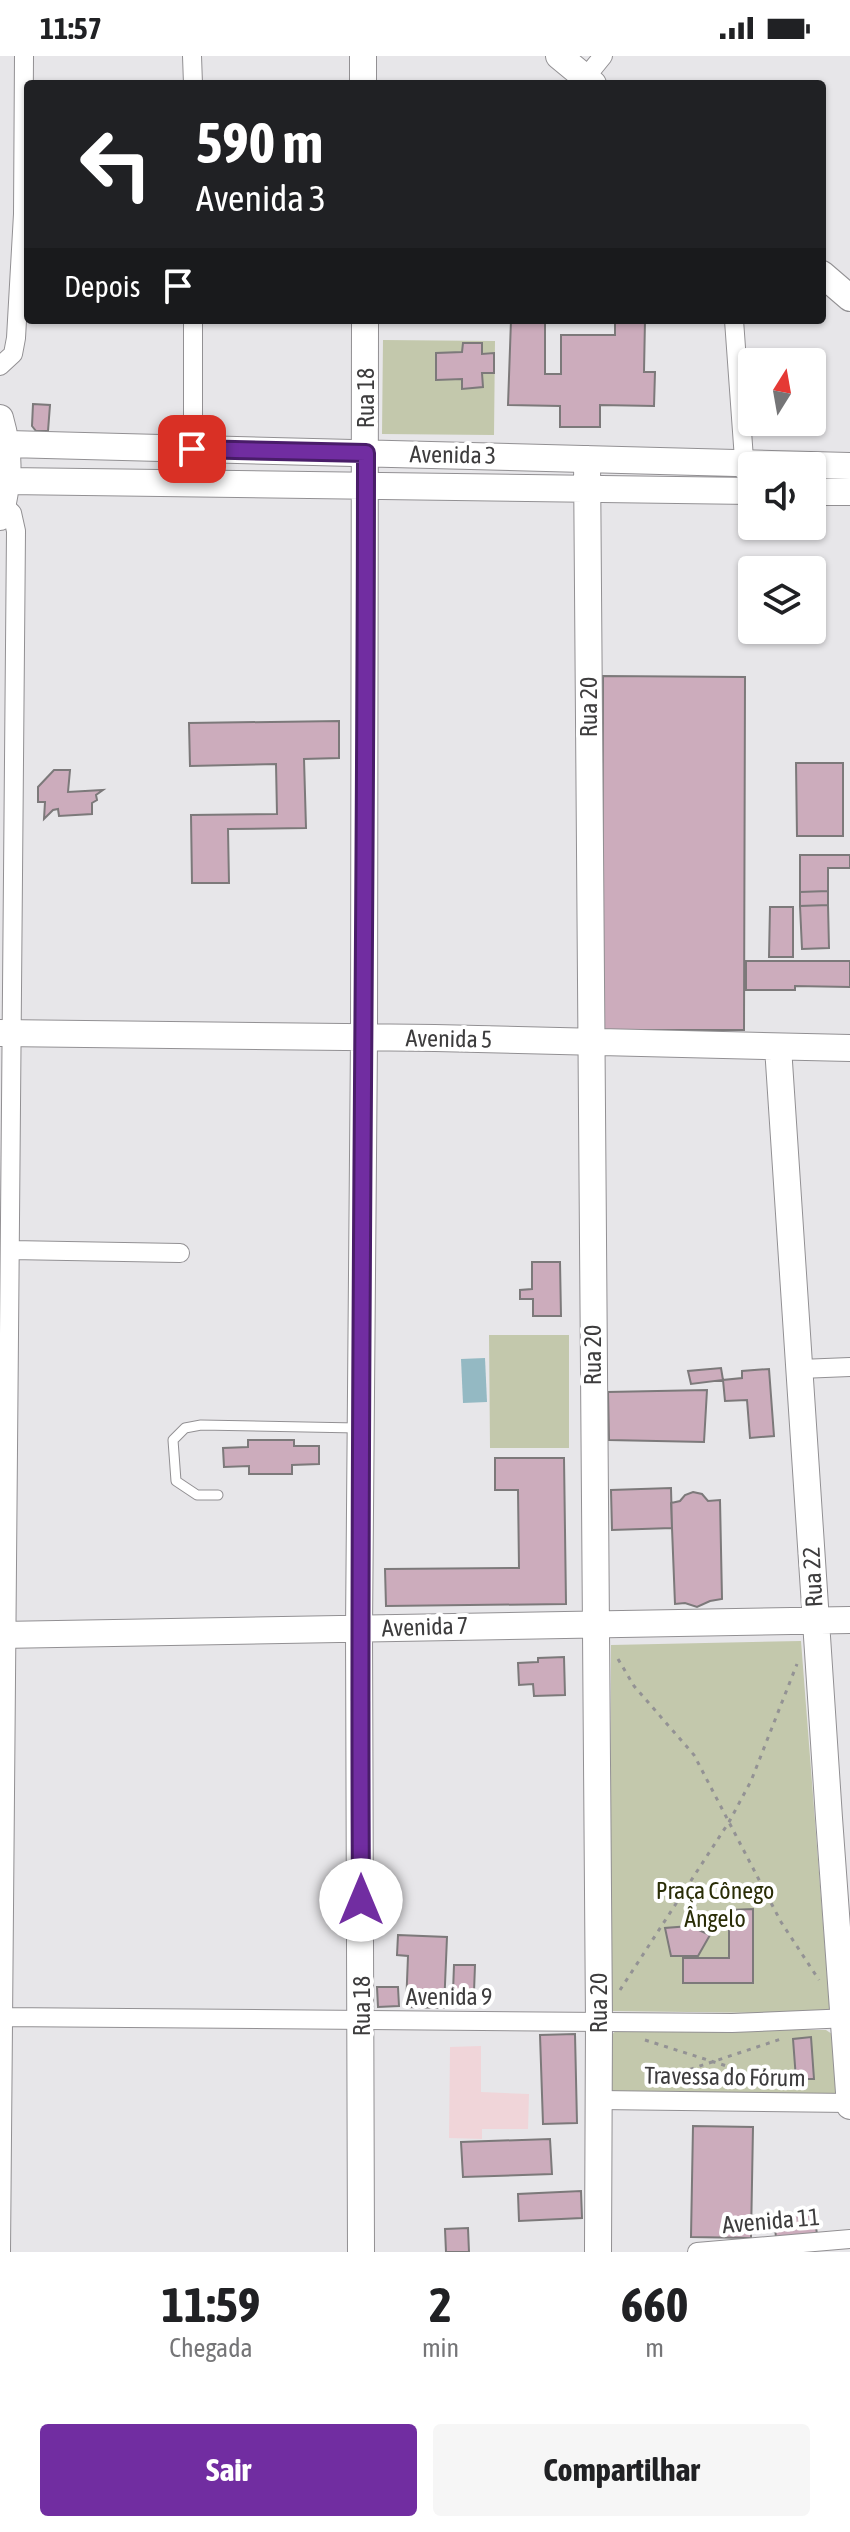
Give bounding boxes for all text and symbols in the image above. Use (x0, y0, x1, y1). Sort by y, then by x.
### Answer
text: 11:57 (40, 11, 102, 45)
text: 590 m (196, 111, 323, 175)
icon: left (64, 112, 168, 216)
text: Avenida 3 (196, 177, 326, 219)
icon: arrive (156, 264, 200, 308)
text: Depois (64, 269, 140, 303)
north arrow (738, 348, 826, 436)
map controls (738, 348, 826, 644)
street label: Rua 18 (352, 368, 379, 428)
pin (158, 415, 226, 483)
icon: arrive (170, 427, 214, 471)
street label: Avenida 3 (409, 440, 497, 469)
button: sound (738, 452, 826, 540)
button: layers (738, 556, 826, 644)
street label: Rua 20 (575, 677, 602, 737)
street label: Avenida 5 (405, 1024, 493, 1053)
street label: Rua 20 (579, 1325, 606, 1385)
street label: Rua 22 (797, 1546, 828, 1608)
street label: Avenida 7 (381, 1611, 469, 1642)
position arrow (319, 1858, 403, 1942)
park label: Praça Cônego Ângelo (656, 1877, 774, 1932)
street label: Rua 20 (585, 1973, 612, 2033)
street label: Rua 18 (348, 1976, 375, 2036)
street label: Avenida 9 (406, 1983, 492, 2010)
street label: Travessa do Fórum (644, 2062, 806, 2091)
street label: Avenida 11 (721, 2203, 821, 2238)
text: 11:59 (162, 2277, 260, 2332)
text: 2 (429, 2277, 452, 2332)
text: 660 (621, 2277, 688, 2332)
text: Chegada (169, 2333, 253, 2363)
text: min (422, 2333, 459, 2363)
text: m (645, 2333, 664, 2363)
button: Sair (40, 2424, 417, 2516)
button: Compartilhar (433, 2424, 810, 2516)

